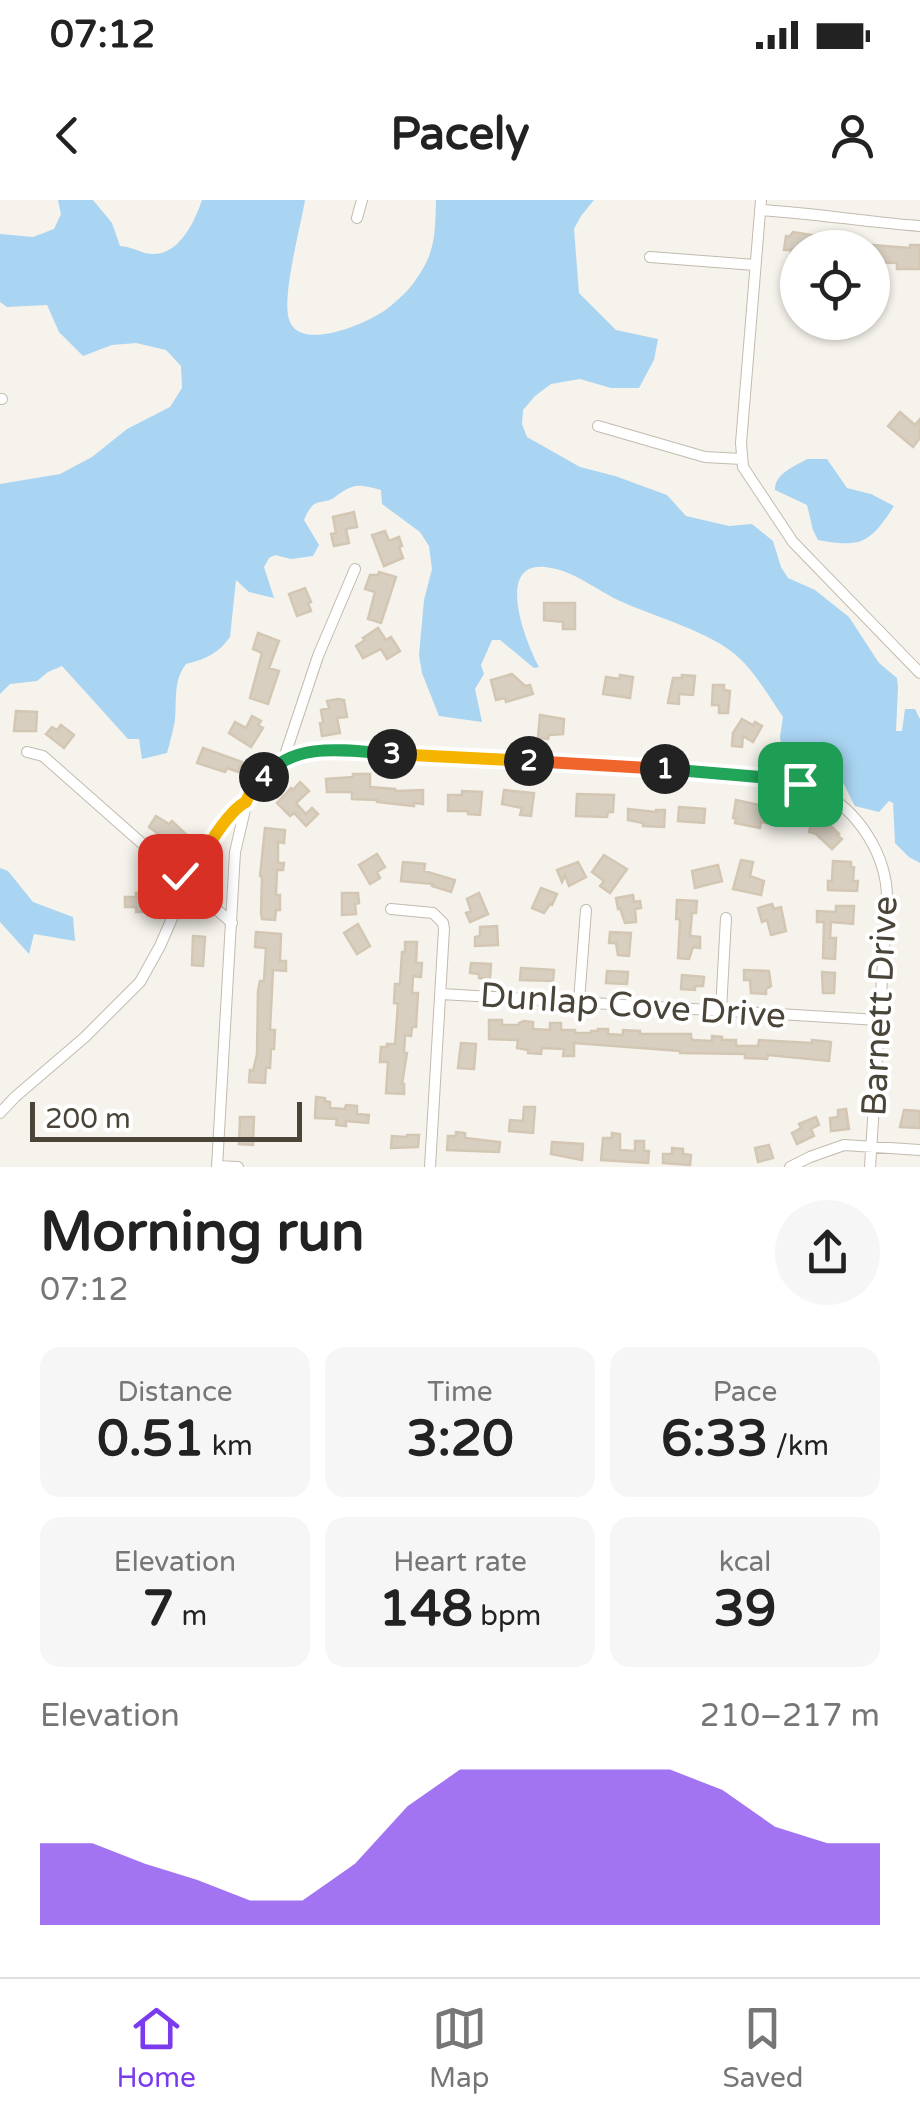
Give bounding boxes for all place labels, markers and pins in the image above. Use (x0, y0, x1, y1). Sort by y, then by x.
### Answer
pin: 3 (367, 729, 417, 779)
pin: 2 (504, 736, 554, 786)
pin (758, 742, 843, 827)
pin: 1 (640, 744, 690, 794)
pin: 4 (239, 752, 289, 802)
pin (138, 834, 223, 919)

